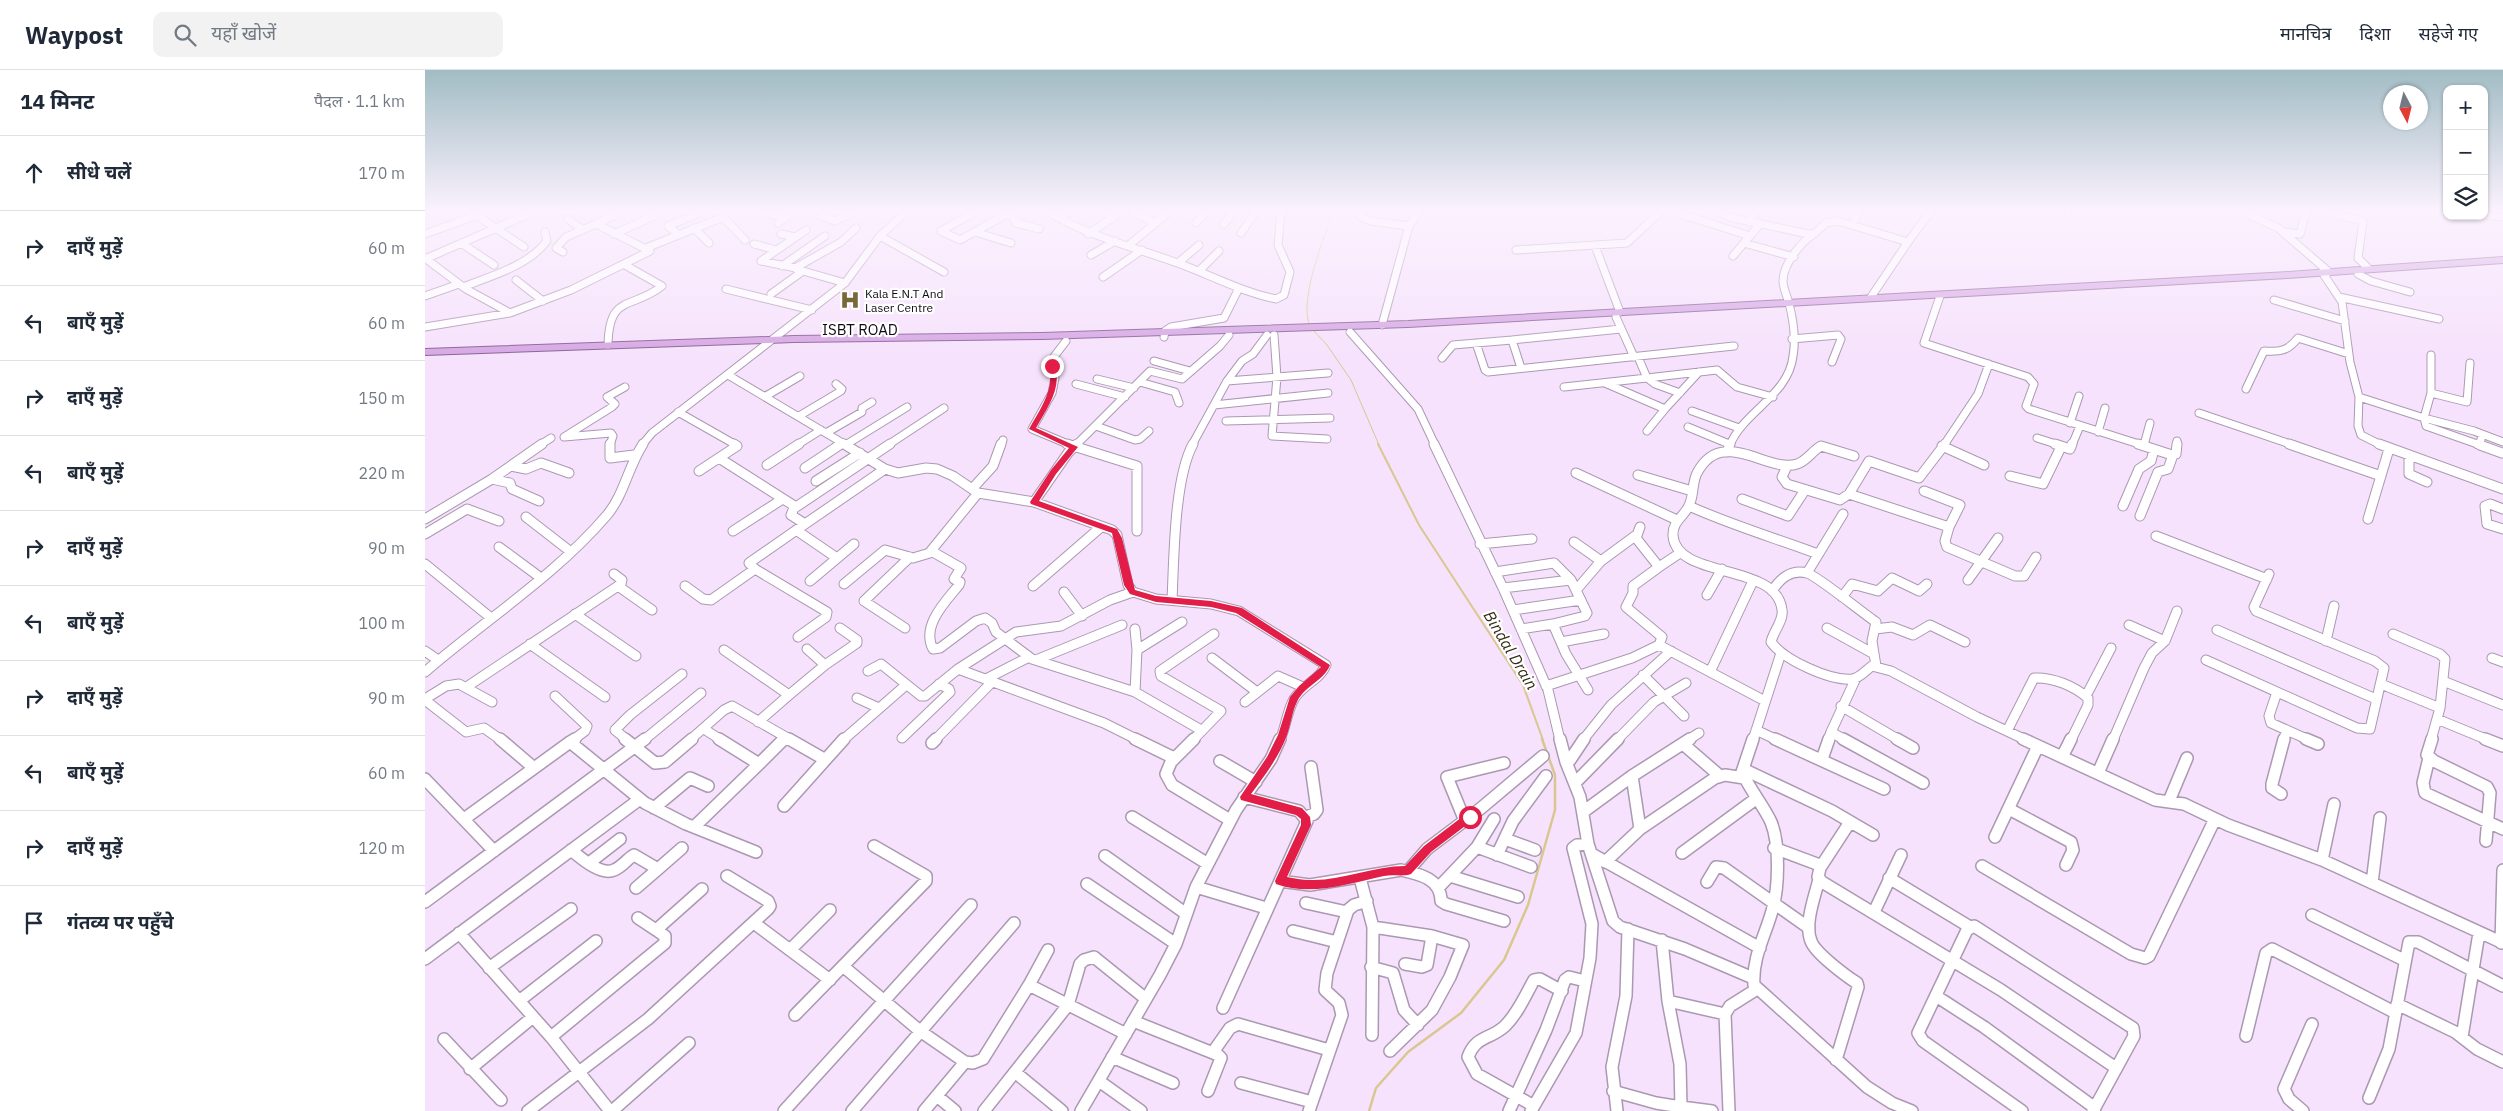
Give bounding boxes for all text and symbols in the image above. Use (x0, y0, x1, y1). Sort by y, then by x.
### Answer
search box (153, 12, 503, 57)
text: Waypost (25, 19, 123, 51)
icon: search (171, 21, 199, 49)
text: यहाँ खोजें (211, 21, 276, 45)
text: मानचित्र (2280, 22, 2331, 45)
text: दिशा (2359, 22, 2391, 45)
text: सहेजे गए (2419, 22, 2478, 45)
north arrow (2383, 85, 2428, 130)
map controls (2443, 85, 2488, 220)
button: + (2443, 85, 2488, 130)
text: 14 मिनट (20, 87, 94, 115)
text: पैदल · 1.1 km (314, 91, 405, 111)
button: − (2443, 130, 2488, 175)
icon: ahead (20, 159, 48, 187)
text: सीधे चलें (67, 160, 131, 184)
text: 170 m (358, 163, 405, 183)
button: layers (2443, 175, 2488, 220)
icon: right (20, 234, 48, 262)
text: दाएँ मुड़ें (67, 235, 123, 259)
text: 60 m (368, 238, 405, 258)
place label: Kala E.N.T And Laser Centre (865, 286, 944, 315)
hospital icon: Kala E.N.T And Laser Centre (839, 289, 861, 311)
icon: left (20, 309, 48, 337)
text: बाएँ मुड़ें (67, 310, 124, 334)
text: 60 m (368, 313, 405, 333)
street label: ISBT ROAD (822, 320, 898, 339)
route end (1041, 355, 1064, 378)
icon: right (20, 384, 48, 412)
text: दाएँ मुड़ें (67, 385, 123, 409)
text: 150 m (358, 388, 405, 408)
icon: left (20, 459, 48, 487)
text: बाएँ मुड़ें (67, 460, 124, 484)
text: 220 m (358, 463, 405, 483)
icon: right (20, 534, 48, 562)
text: दाएँ मुड़ें (67, 535, 123, 559)
text: 90 m (368, 538, 405, 558)
water label: Bindal Drain (1480, 607, 1542, 693)
icon: left (20, 609, 48, 637)
text: बाएँ मुड़ें (67, 610, 124, 634)
text: 100 m (358, 613, 405, 633)
icon: right (20, 684, 48, 712)
text: दाएँ मुड़ें (67, 685, 123, 709)
text: 90 m (368, 688, 405, 708)
icon: left (20, 759, 48, 787)
text: बाएँ मुड़ें (67, 760, 124, 784)
text: 60 m (368, 763, 405, 783)
route start (1459, 806, 1482, 829)
icon: right (20, 834, 48, 862)
text: दाएँ मुड़ें (67, 835, 123, 859)
text: 120 m (358, 838, 405, 858)
icon: arrive (20, 909, 48, 937)
text: गंतव्य पर पहुँचे (67, 910, 174, 934)

